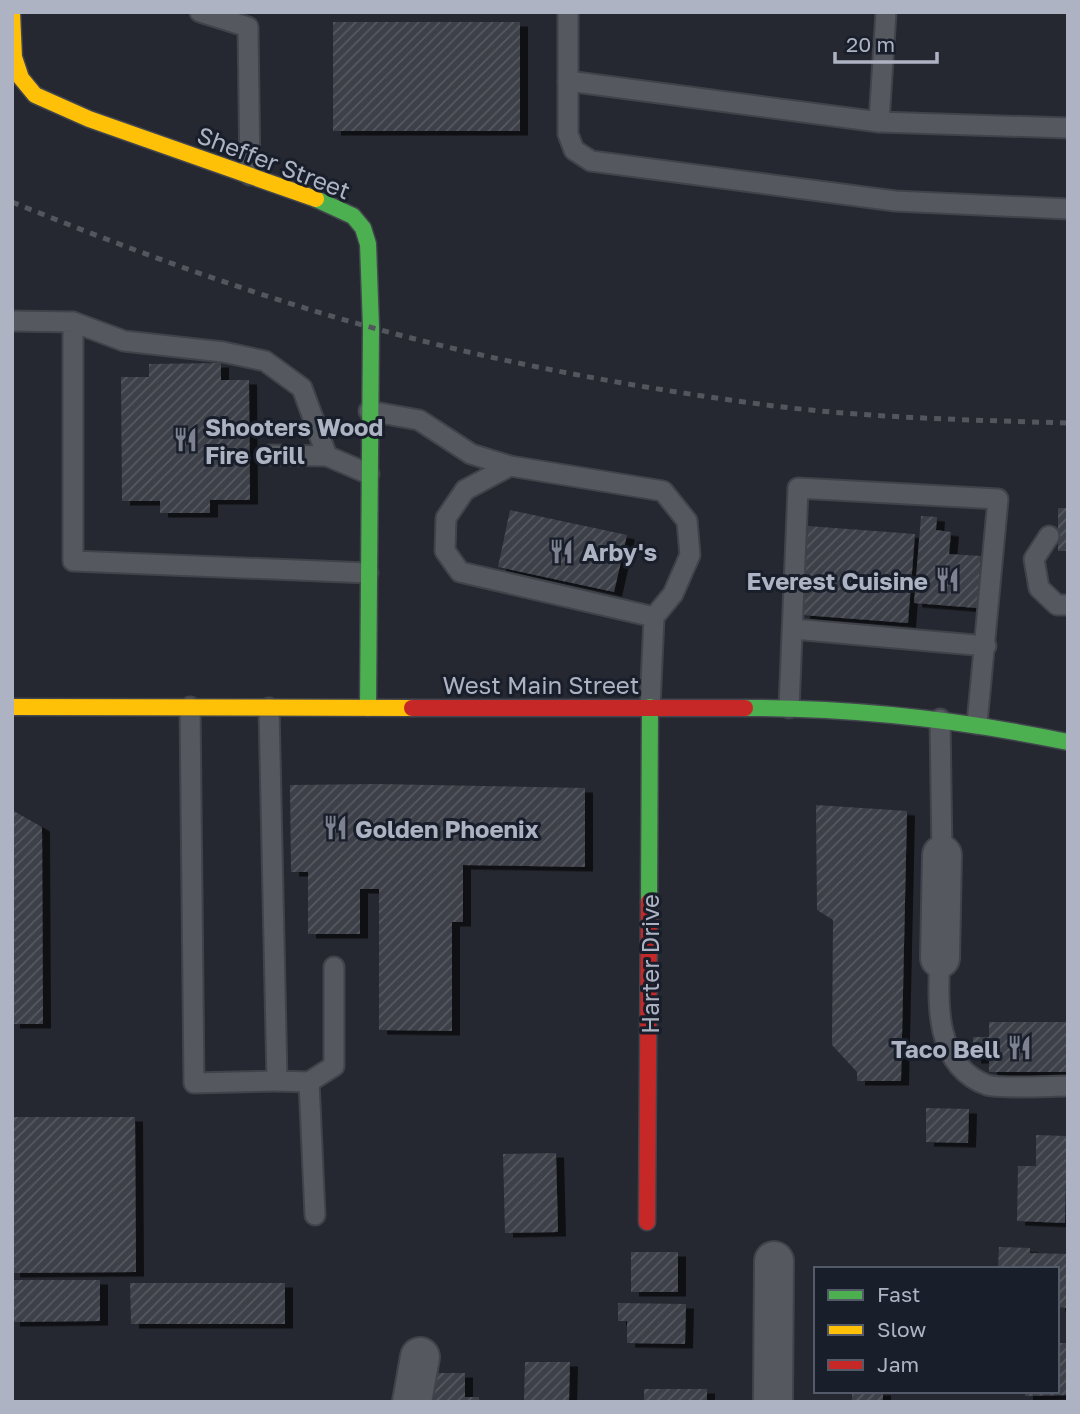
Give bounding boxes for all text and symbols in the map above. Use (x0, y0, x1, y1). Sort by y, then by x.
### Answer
scale bar (835, 21, 936, 65)
text: 20 m (846, 31, 895, 57)
street label: Sheffer Street (193, 119, 355, 205)
place label: Shooters Wood Fire Grill (205, 412, 383, 469)
restaurant icon: Shooters Wood Fire Grill (171, 426, 199, 454)
restaurant icon: Arby's (548, 537, 576, 565)
place label: Arby's (582, 537, 657, 566)
place label: Everest Cuisine (746, 566, 928, 595)
restaurant icon: Everest Cuisine (934, 566, 962, 594)
street label: West Main Street (443, 670, 639, 699)
restaurant icon: Golden Phoenix (321, 814, 349, 842)
place label: Golden Phoenix (355, 814, 539, 843)
street label: Harter Drive (635, 894, 664, 1034)
place label: Taco Bell (891, 1034, 1000, 1063)
restaurant icon: Taco Bell (1006, 1034, 1034, 1062)
legend (814, 1267, 1059, 1393)
text: Fast (877, 1281, 920, 1307)
text: Slow (877, 1316, 926, 1342)
text: Jam (877, 1351, 919, 1377)

